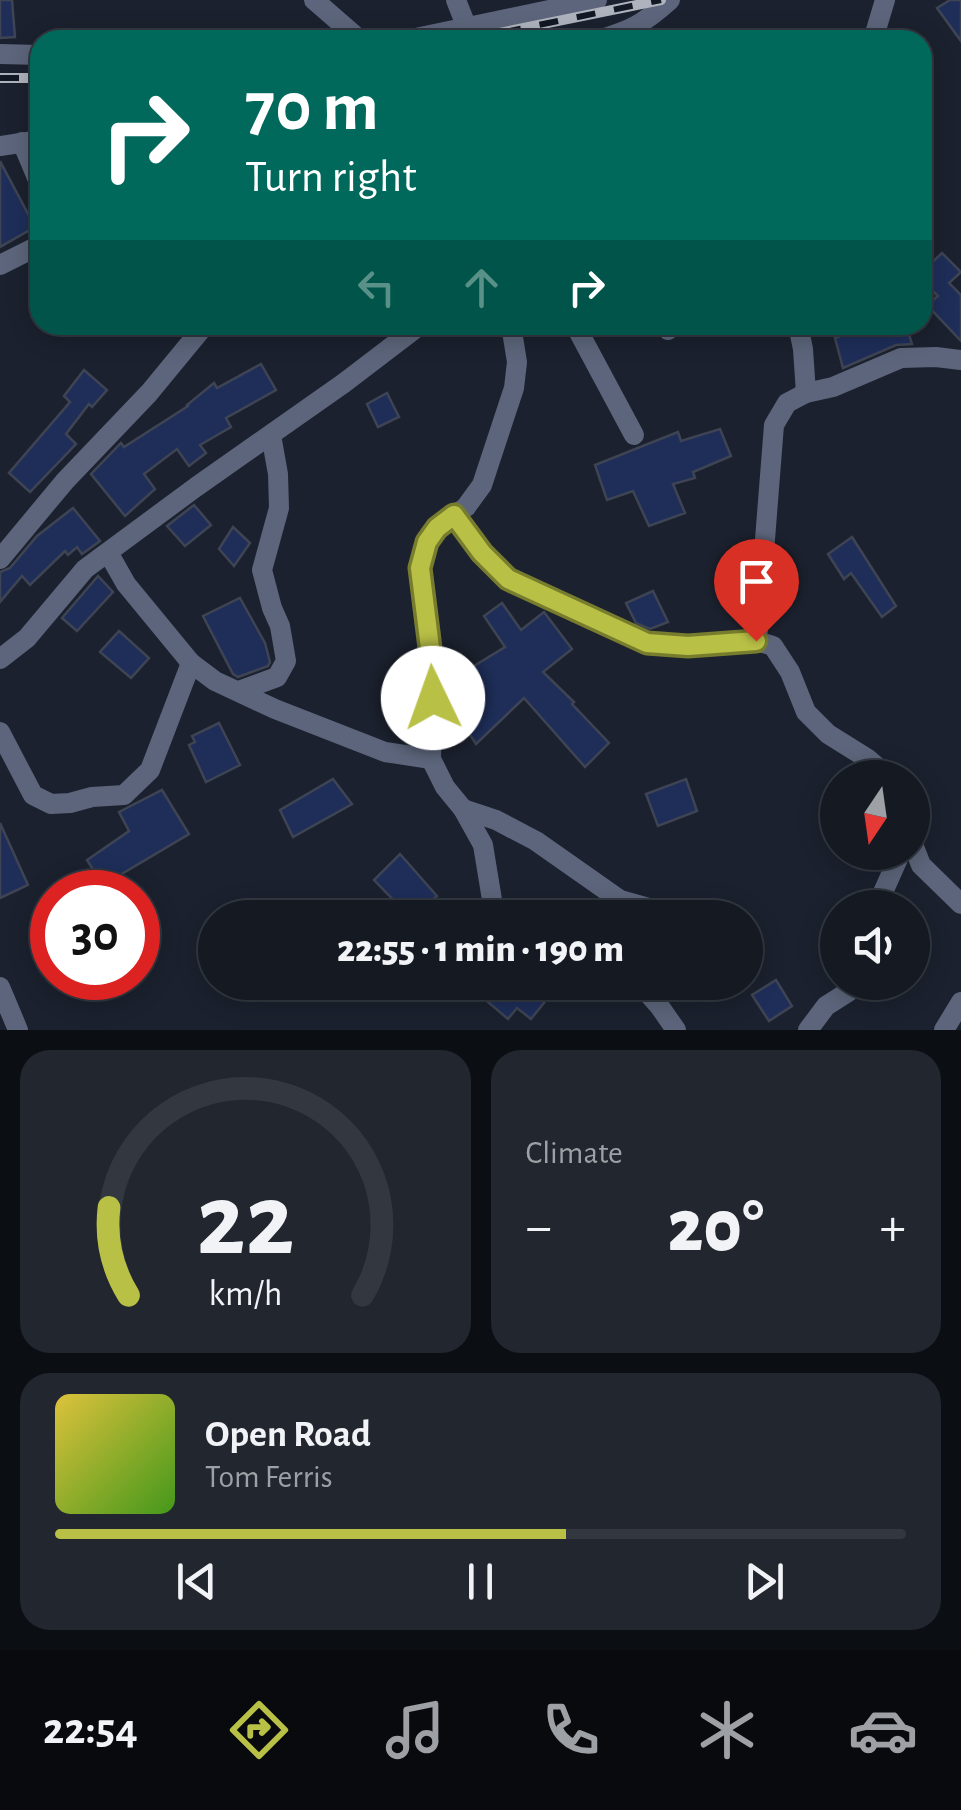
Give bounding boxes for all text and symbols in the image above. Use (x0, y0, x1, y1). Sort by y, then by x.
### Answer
icon: right (80, 70, 210, 200)
text: 70 m (245, 73, 379, 143)
text: Turn right (245, 155, 417, 200)
icon: left (349, 260, 404, 315)
icon: ahead (454, 260, 509, 315)
icon: right (559, 260, 614, 315)
pin (714, 539, 799, 642)
icon: arrive (729, 554, 784, 609)
position arrow (381, 646, 485, 750)
north arrow (820, 760, 930, 870)
map controls (820, 760, 930, 1000)
speed limit sign: 30 (30, 870, 160, 1000)
button: sound (820, 890, 930, 1000)
text: 22:55 · 1 min · 190 m (337, 931, 624, 969)
text: Climate (526, 1137, 623, 1169)
text: 22 (196, 1170, 294, 1274)
text: 20° (667, 1190, 764, 1265)
text: − (526, 1200, 552, 1255)
text: + (880, 1200, 906, 1255)
text: km/h (208, 1276, 282, 1312)
text: Open Road (205, 1416, 371, 1454)
text: Tom Ferris (205, 1461, 333, 1493)
icon: previous (169, 1554, 224, 1609)
icon: pause (453, 1554, 508, 1609)
icon: next (737, 1554, 792, 1609)
icon: directions (224, 1695, 294, 1765)
icon: music (380, 1695, 450, 1765)
icon: phone (536, 1695, 606, 1765)
icon: climate (692, 1695, 762, 1765)
icon: car (848, 1695, 918, 1765)
text: 22:54 (43, 1707, 138, 1752)

